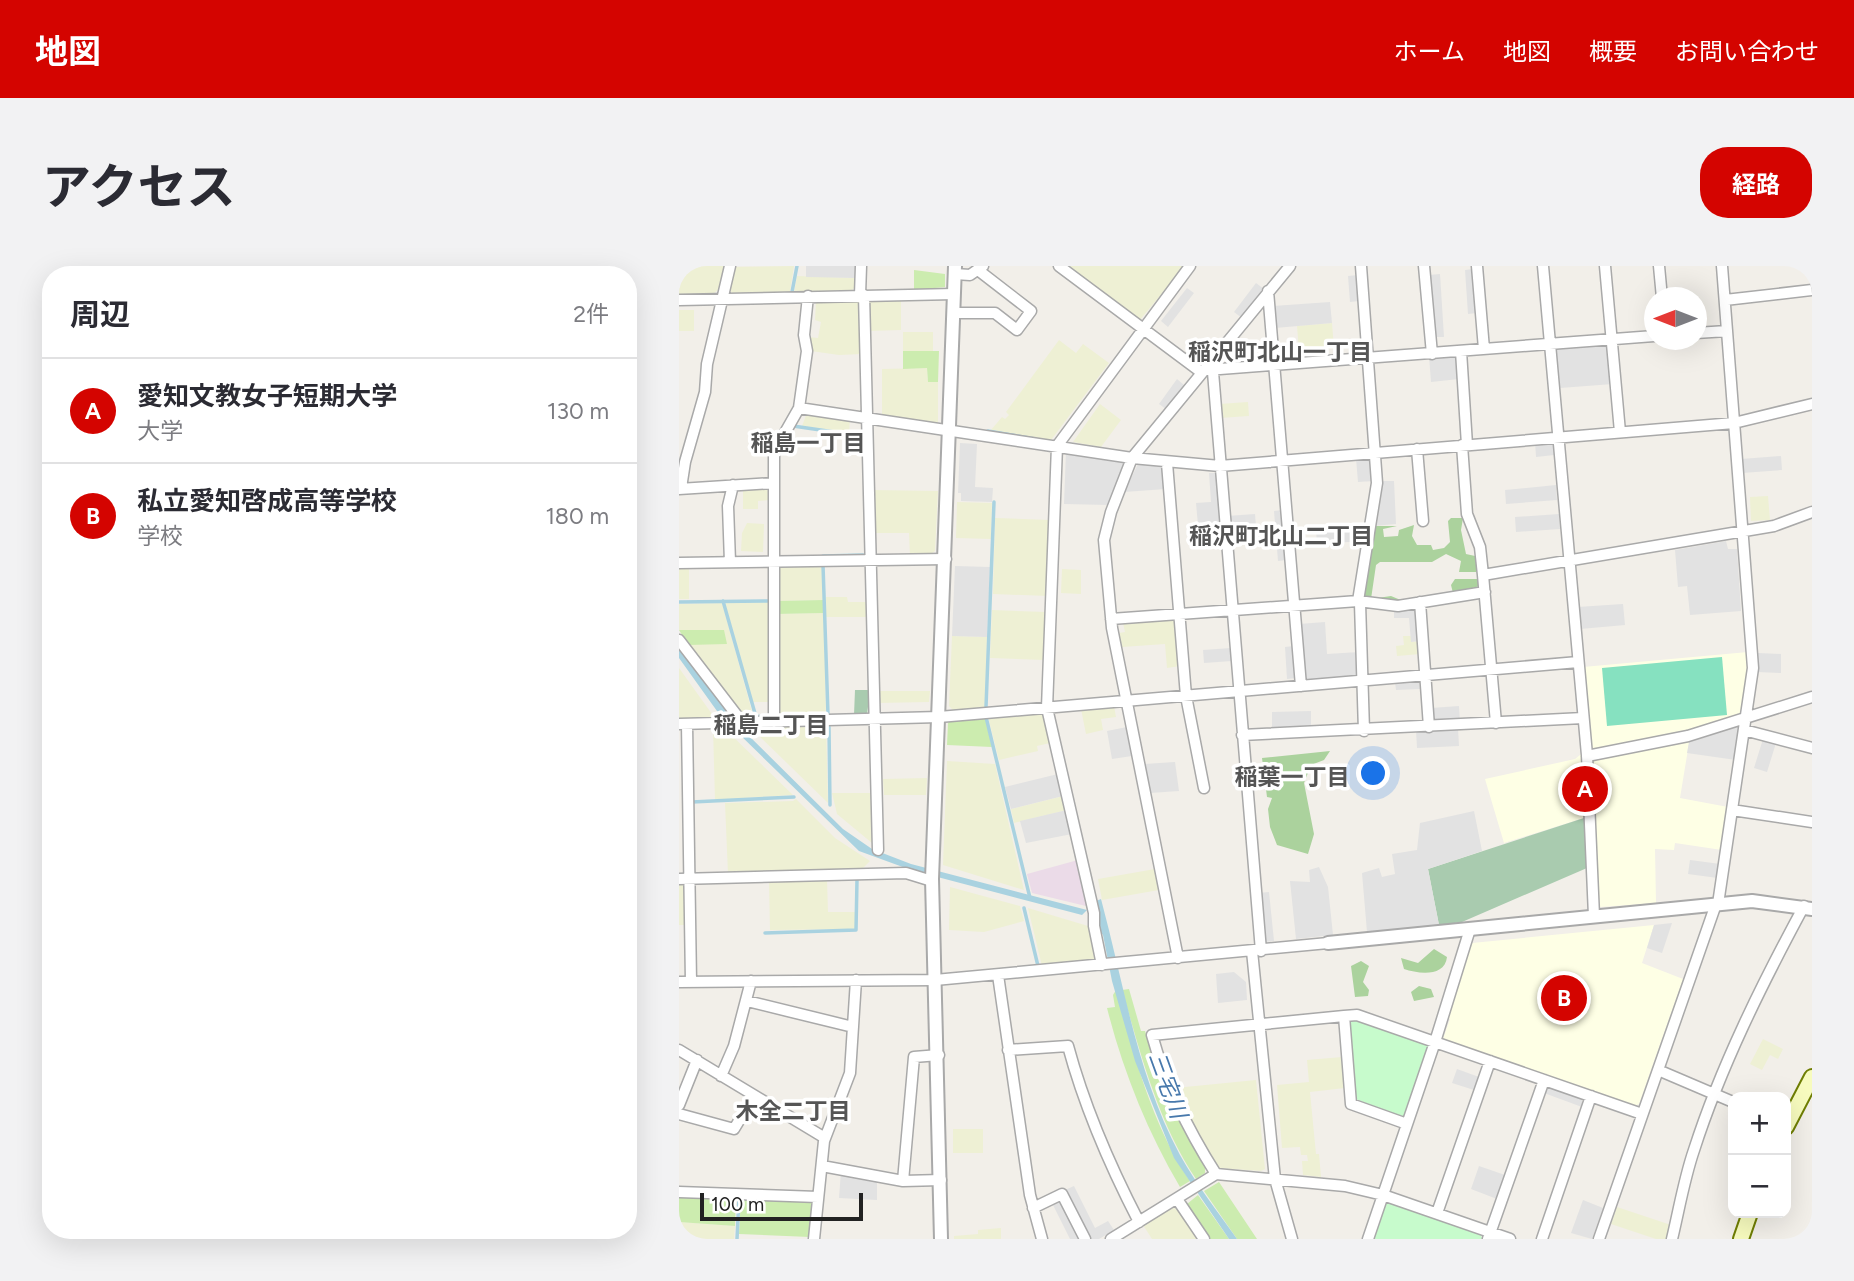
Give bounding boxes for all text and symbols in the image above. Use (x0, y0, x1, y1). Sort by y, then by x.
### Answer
text: 地図 (35, 32, 101, 71)
text: ホーム (1394, 37, 1465, 66)
text: 地図 (1503, 37, 1551, 66)
text: 概要 (1589, 37, 1637, 66)
text: お問い合わせ (1675, 37, 1819, 66)
button: 経路 (1700, 147, 1812, 218)
text: アクセス (42, 157, 236, 216)
north arrow (1644, 287, 1707, 350)
text: 周辺 (70, 296, 130, 333)
text: 2件 (573, 300, 609, 328)
district label: 稲沢町北山一丁目 (1188, 338, 1372, 366)
text: 愛知文教女子短期大学 (137, 380, 397, 412)
text: A (85, 397, 101, 425)
text: 130 m (547, 397, 609, 425)
text: 大学 (137, 417, 183, 445)
district label: 稲島一丁目 (751, 429, 866, 457)
text: 私立愛知啓成高等学校 (137, 485, 397, 517)
text: B (86, 502, 100, 530)
text: 180 m (545, 502, 609, 530)
text: 学校 (137, 522, 183, 550)
district label: 稲沢町北山二丁目 (1189, 522, 1373, 550)
district label: 稲島二丁目 (714, 711, 829, 739)
your location (1356, 756, 1390, 790)
district label: 稲葉一丁目 (1235, 763, 1350, 791)
pin: A (1562, 763, 1608, 815)
pin: B (1541, 972, 1587, 1024)
water label: 三宅川 (1143, 1048, 1194, 1125)
map controls (1728, 1092, 1791, 1218)
button: + (1728, 1092, 1791, 1155)
district label: 木全二丁目 (736, 1097, 851, 1125)
button: − (1728, 1155, 1791, 1218)
scale bar (700, 1190, 863, 1222)
text: 100 m (711, 1193, 764, 1216)

